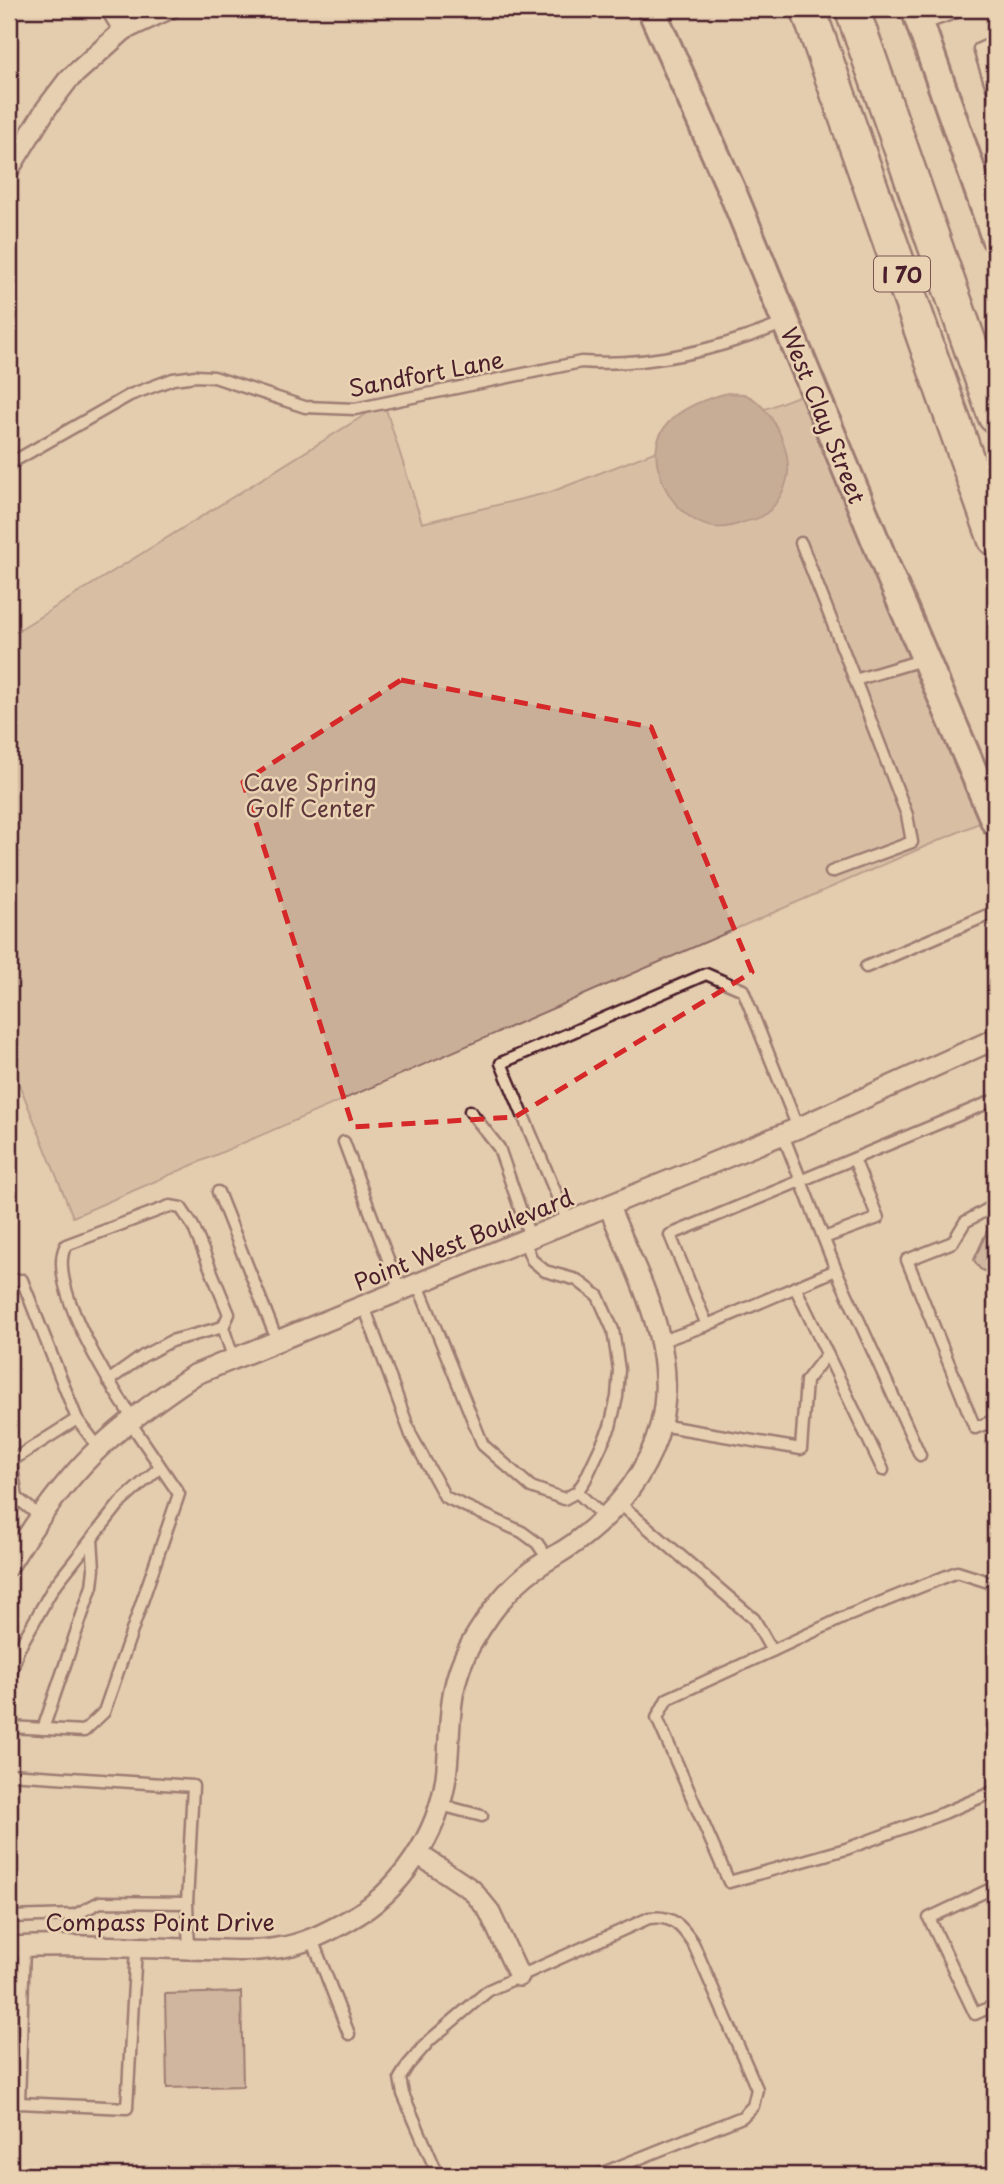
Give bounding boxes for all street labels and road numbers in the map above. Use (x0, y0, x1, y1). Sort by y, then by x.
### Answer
road number: I 70 (874, 256, 930, 292)
street label: West Clay Street (773, 321, 875, 509)
street label: Sandfort Lane (345, 341, 507, 405)
street label: Point West Boulevard (348, 1179, 578, 1299)
street label: Compass Point Drive (45, 1904, 275, 1939)

